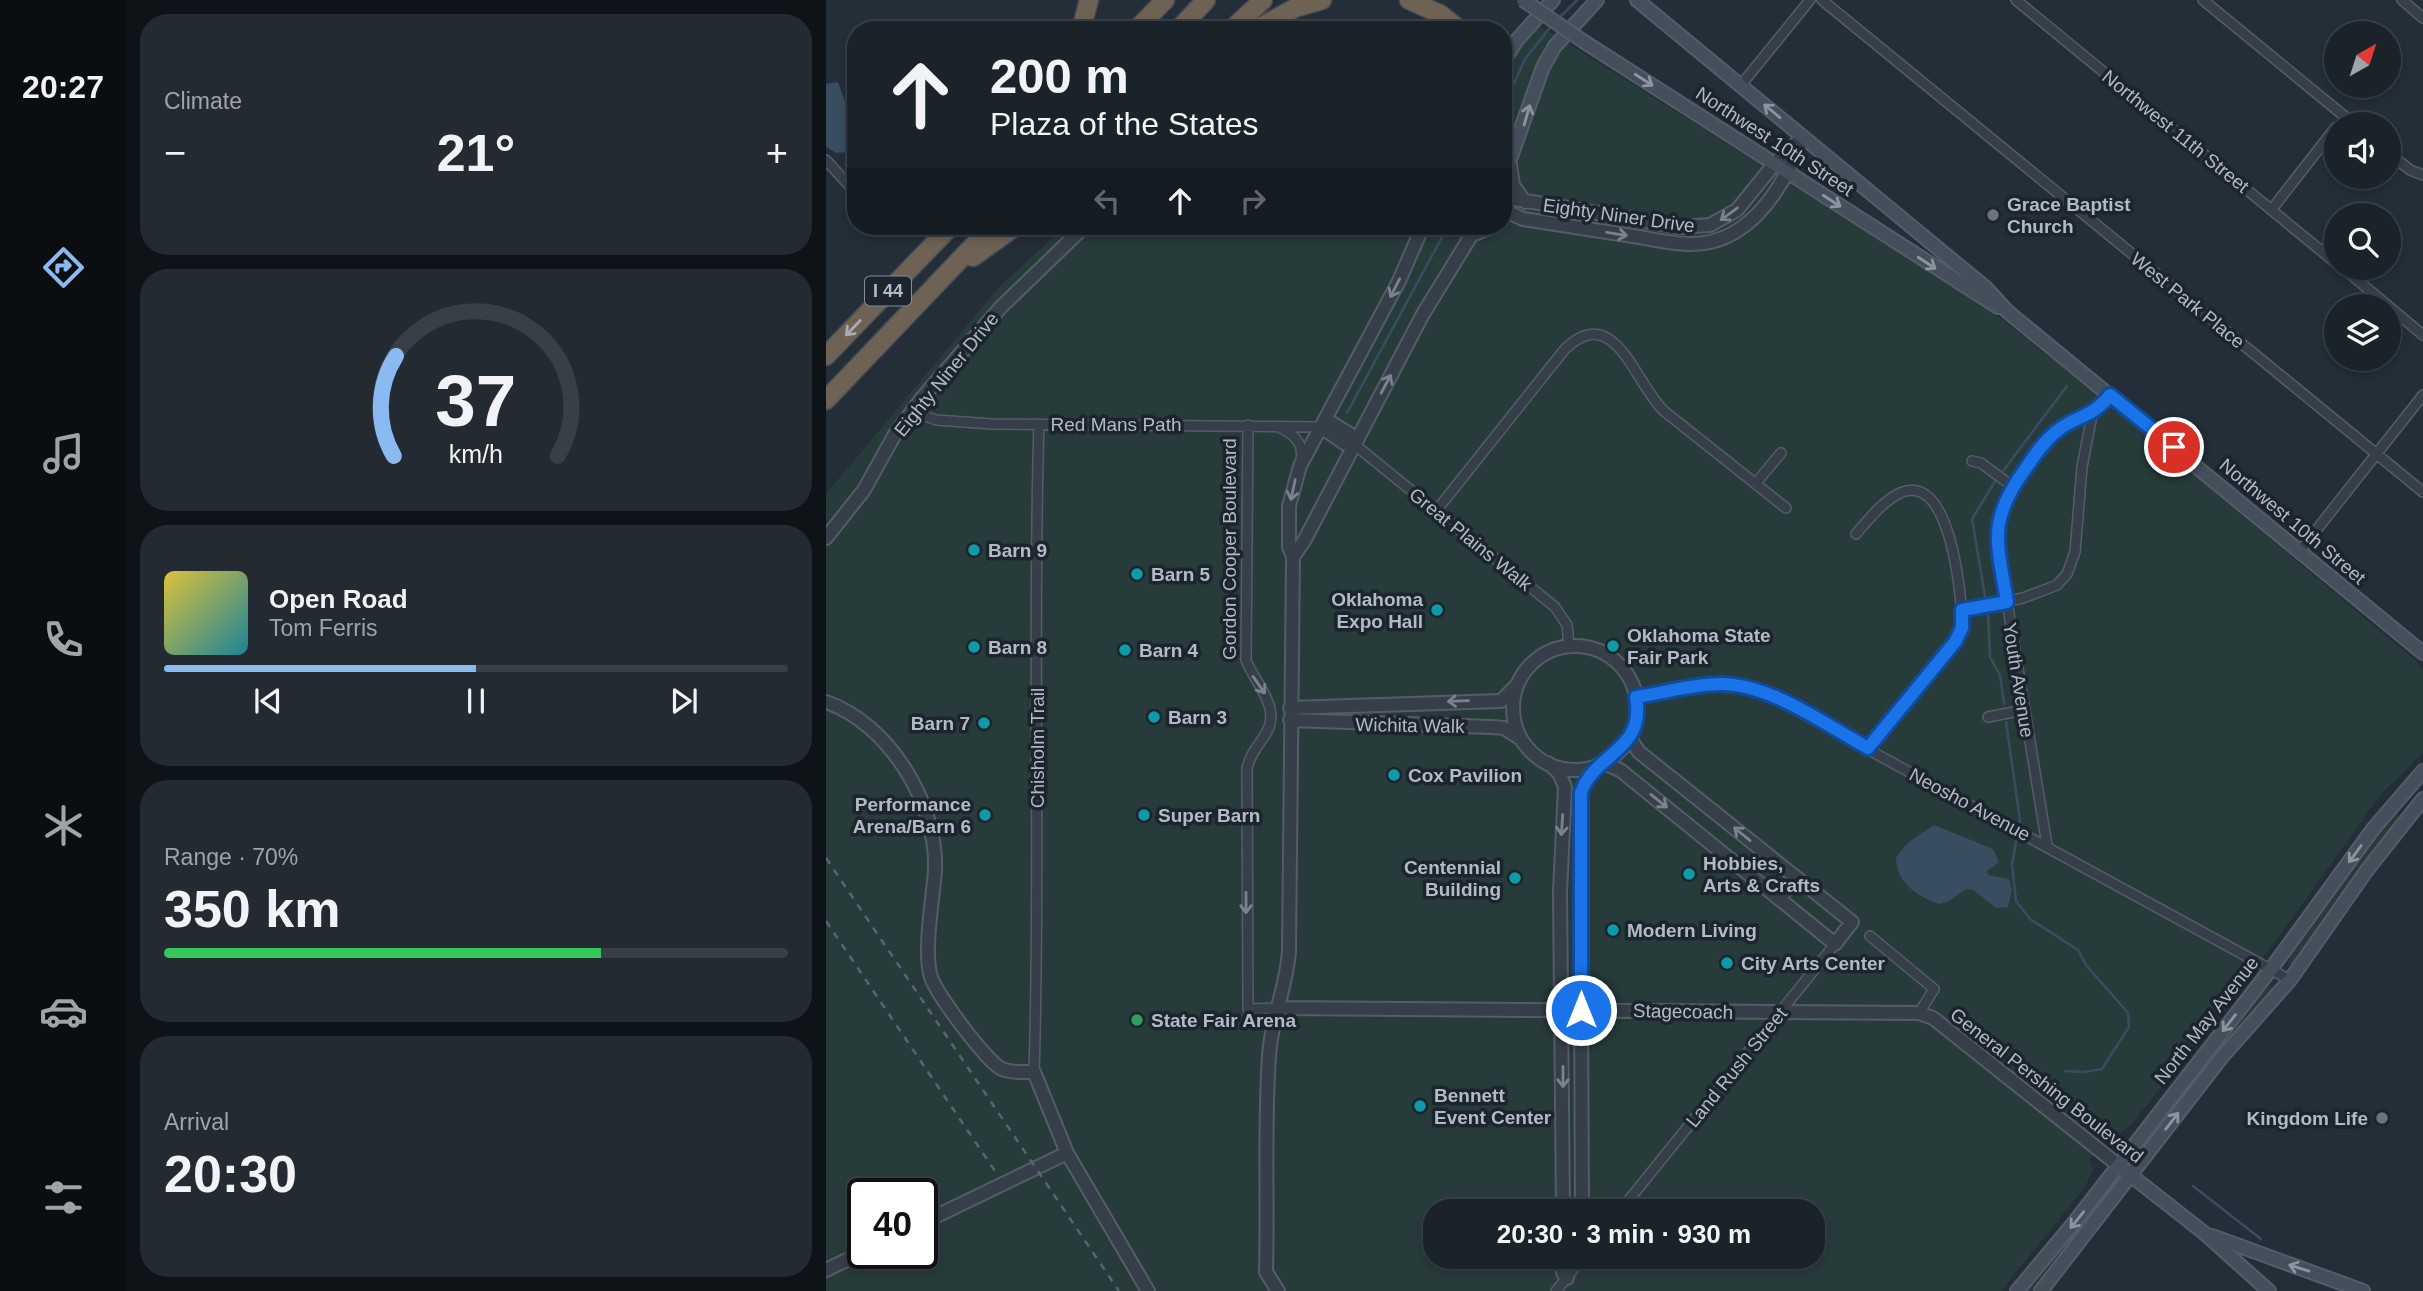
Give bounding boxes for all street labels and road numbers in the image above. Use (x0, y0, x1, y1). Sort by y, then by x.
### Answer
street label: Northwest 11th Street (2098, 66, 2254, 197)
street label: Northwest 10th Street (1692, 83, 1858, 201)
street label: Eighty Niner Drive (1542, 194, 1696, 237)
street label: West Park Place (2127, 248, 2249, 353)
road number: I 44 (865, 276, 911, 306)
street label: Eighty Niner Drive (890, 308, 1003, 440)
street label: Red Mans Path (1051, 414, 1181, 435)
street label: Gordon Cooper Boulevard (1219, 438, 1240, 660)
street label: Northwest 10th Street (2216, 454, 2370, 589)
street label: Great Plains Walk (1405, 484, 1536, 595)
street label: Youth Avenue (1999, 621, 2038, 739)
street label: Chisholm Trail (1027, 688, 1048, 808)
street label: Wichita Walk (1355, 714, 1465, 737)
street label: Neosho Avenue (1906, 764, 2034, 845)
street label: North May Avenue (2150, 952, 2263, 1088)
street label: Stagecoach (1633, 1000, 1733, 1023)
street label: Land Rush Street (1682, 1003, 1792, 1131)
street label: General Pershing Boulevard (1946, 1004, 2147, 1167)

